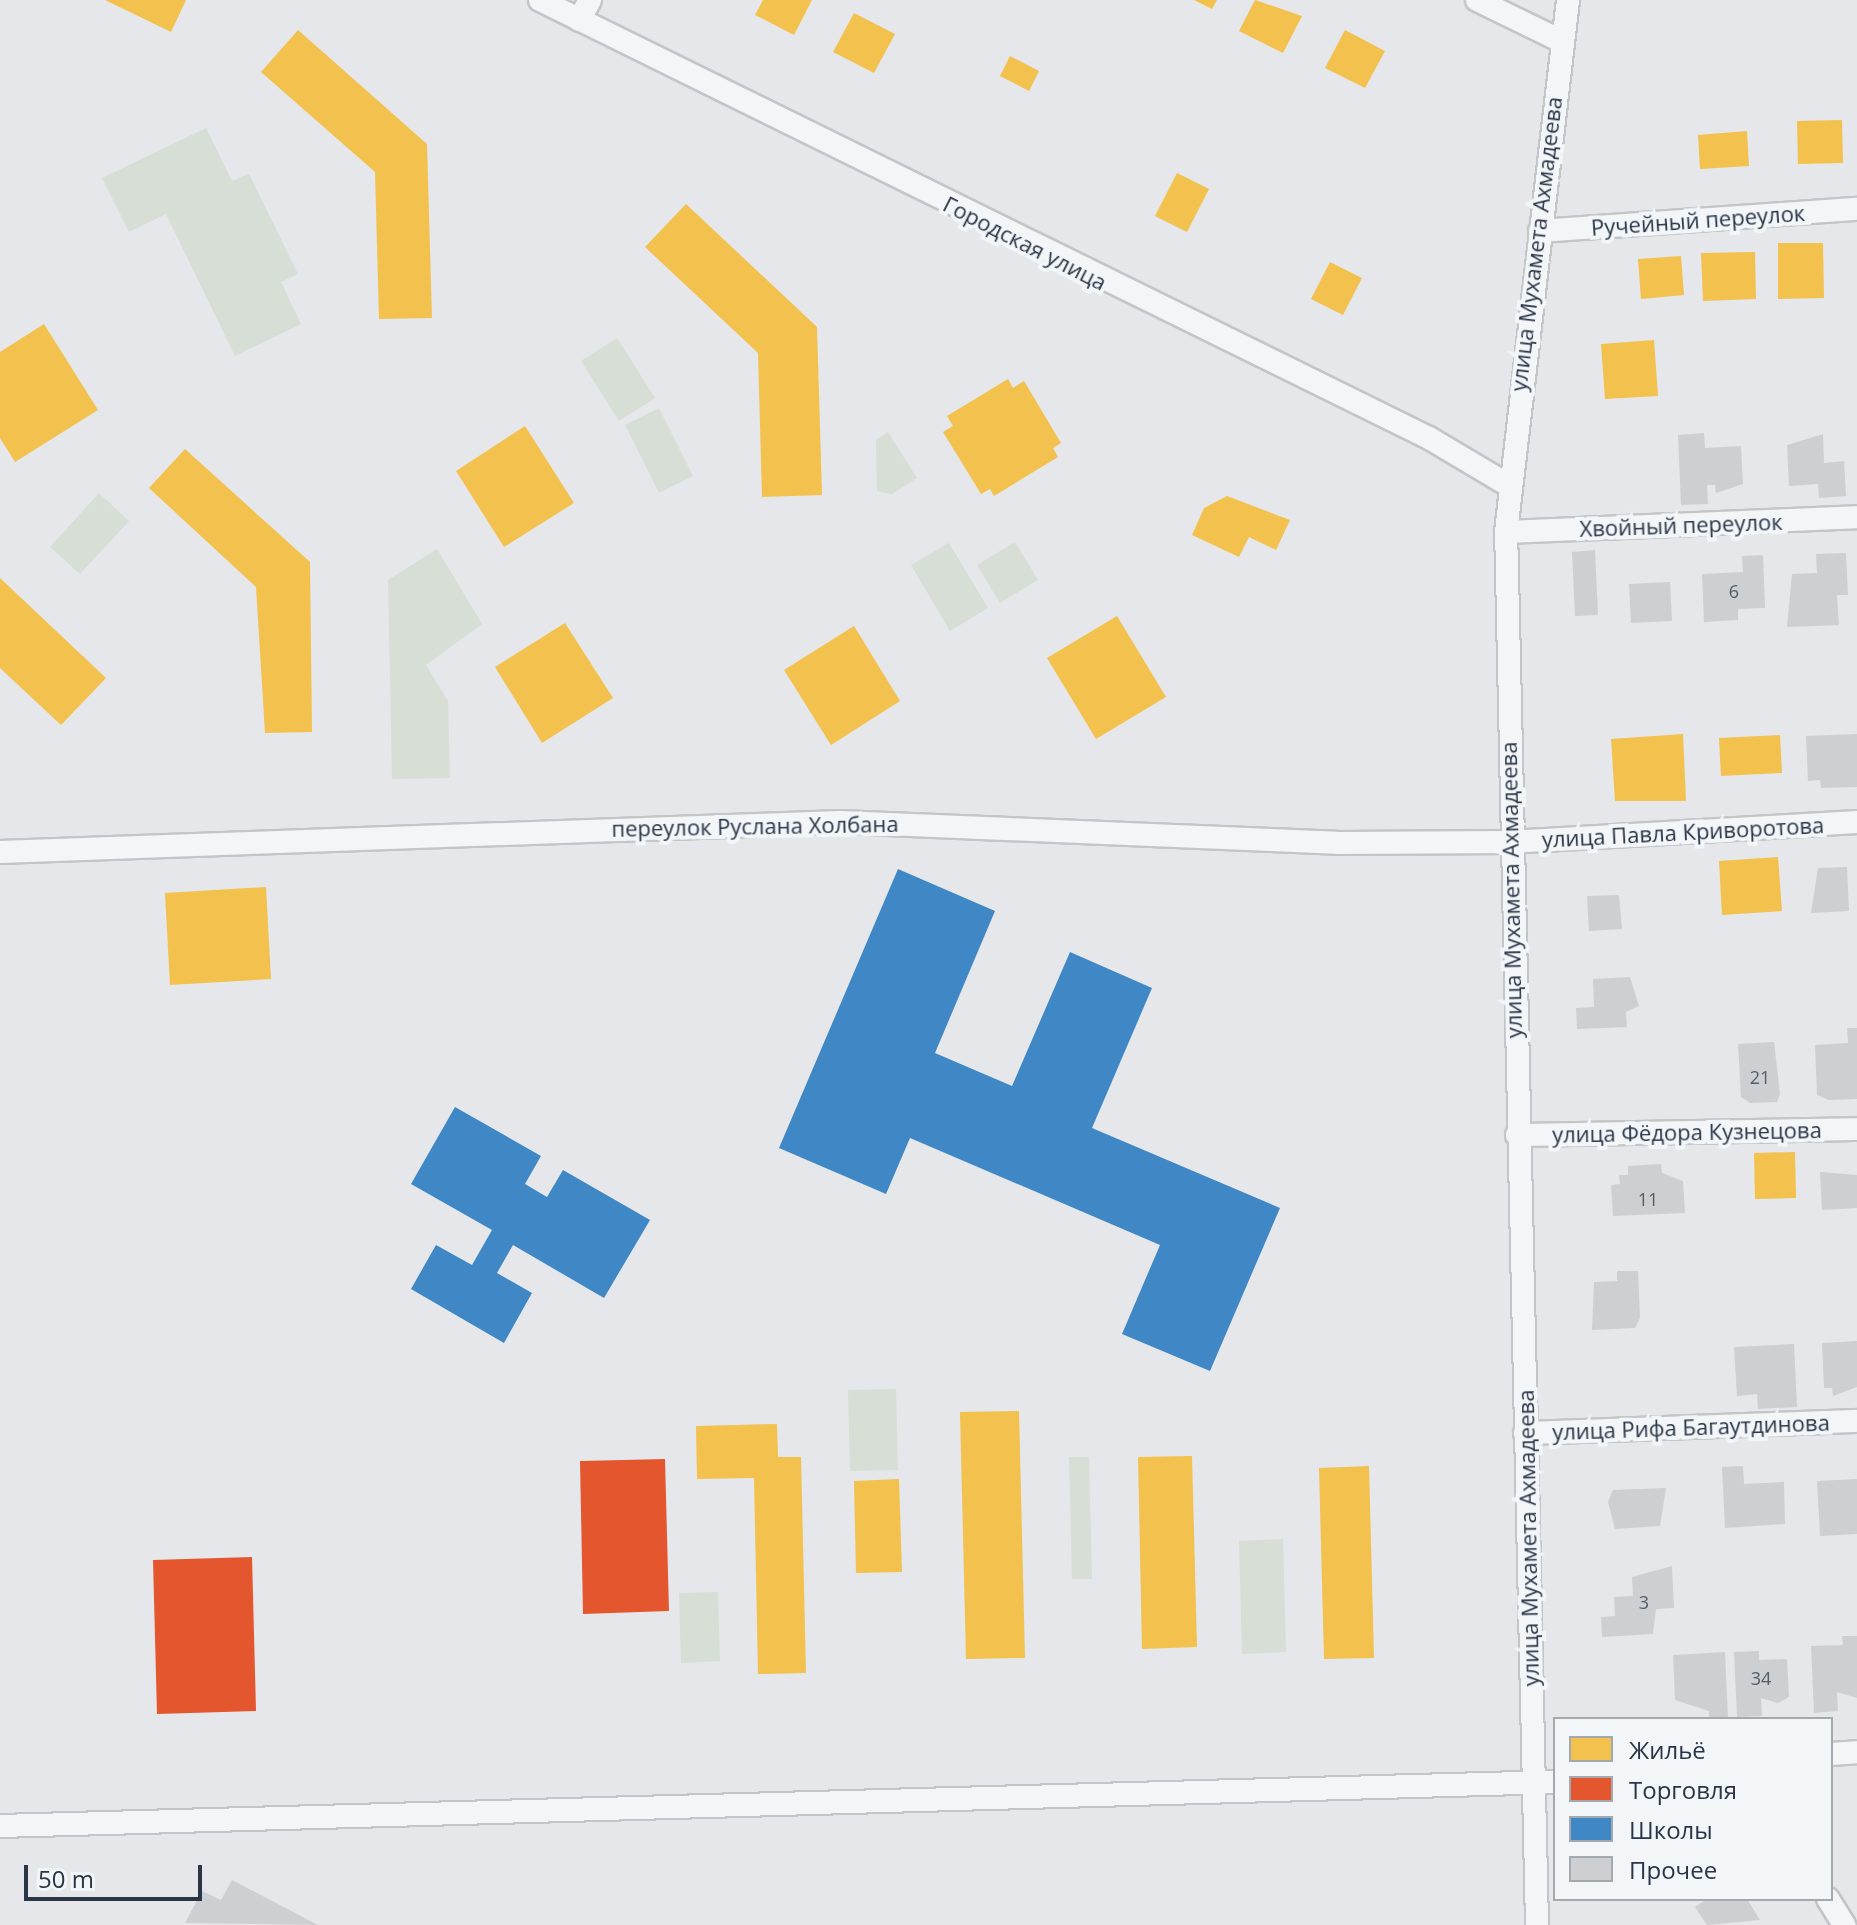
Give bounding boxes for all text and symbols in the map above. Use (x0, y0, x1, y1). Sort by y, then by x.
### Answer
street label: улица Мухамета Ахмадеева (1505, 95, 1567, 393)
street label: Городская улица (939, 190, 1111, 296)
street label: Ручейный переулок (1590, 199, 1806, 241)
street label: Хвойный переулок (1579, 508, 1783, 542)
house number: 6 (1729, 580, 1739, 602)
street label: улица Мухамета Ахмадеева (1495, 741, 1527, 1039)
street label: переулок Руслана Холбана (611, 810, 899, 842)
street label: улица Павла Криворотова (1541, 811, 1825, 853)
house number: 21 (1750, 1066, 1770, 1088)
street label: улица Фёдора Кузнецова (1552, 1116, 1822, 1148)
house number: 11 (1638, 1188, 1658, 1210)
street label: улица Мухамета Ахмадеева (1512, 1389, 1544, 1687)
street label: улица Рифа Багаутдинова (1552, 1409, 1830, 1445)
house number: 3 (1639, 1591, 1649, 1613)
house number: 34 (1751, 1667, 1771, 1689)
legend (1553, 1717, 1833, 1901)
text: Жильё (1629, 1733, 1706, 1766)
text: Торговля (1629, 1773, 1737, 1806)
text: Школы (1629, 1813, 1713, 1846)
scale bar (28, 1849, 206, 1899)
text: Прочее (1629, 1853, 1717, 1886)
text: 50 m (38, 1862, 94, 1895)

